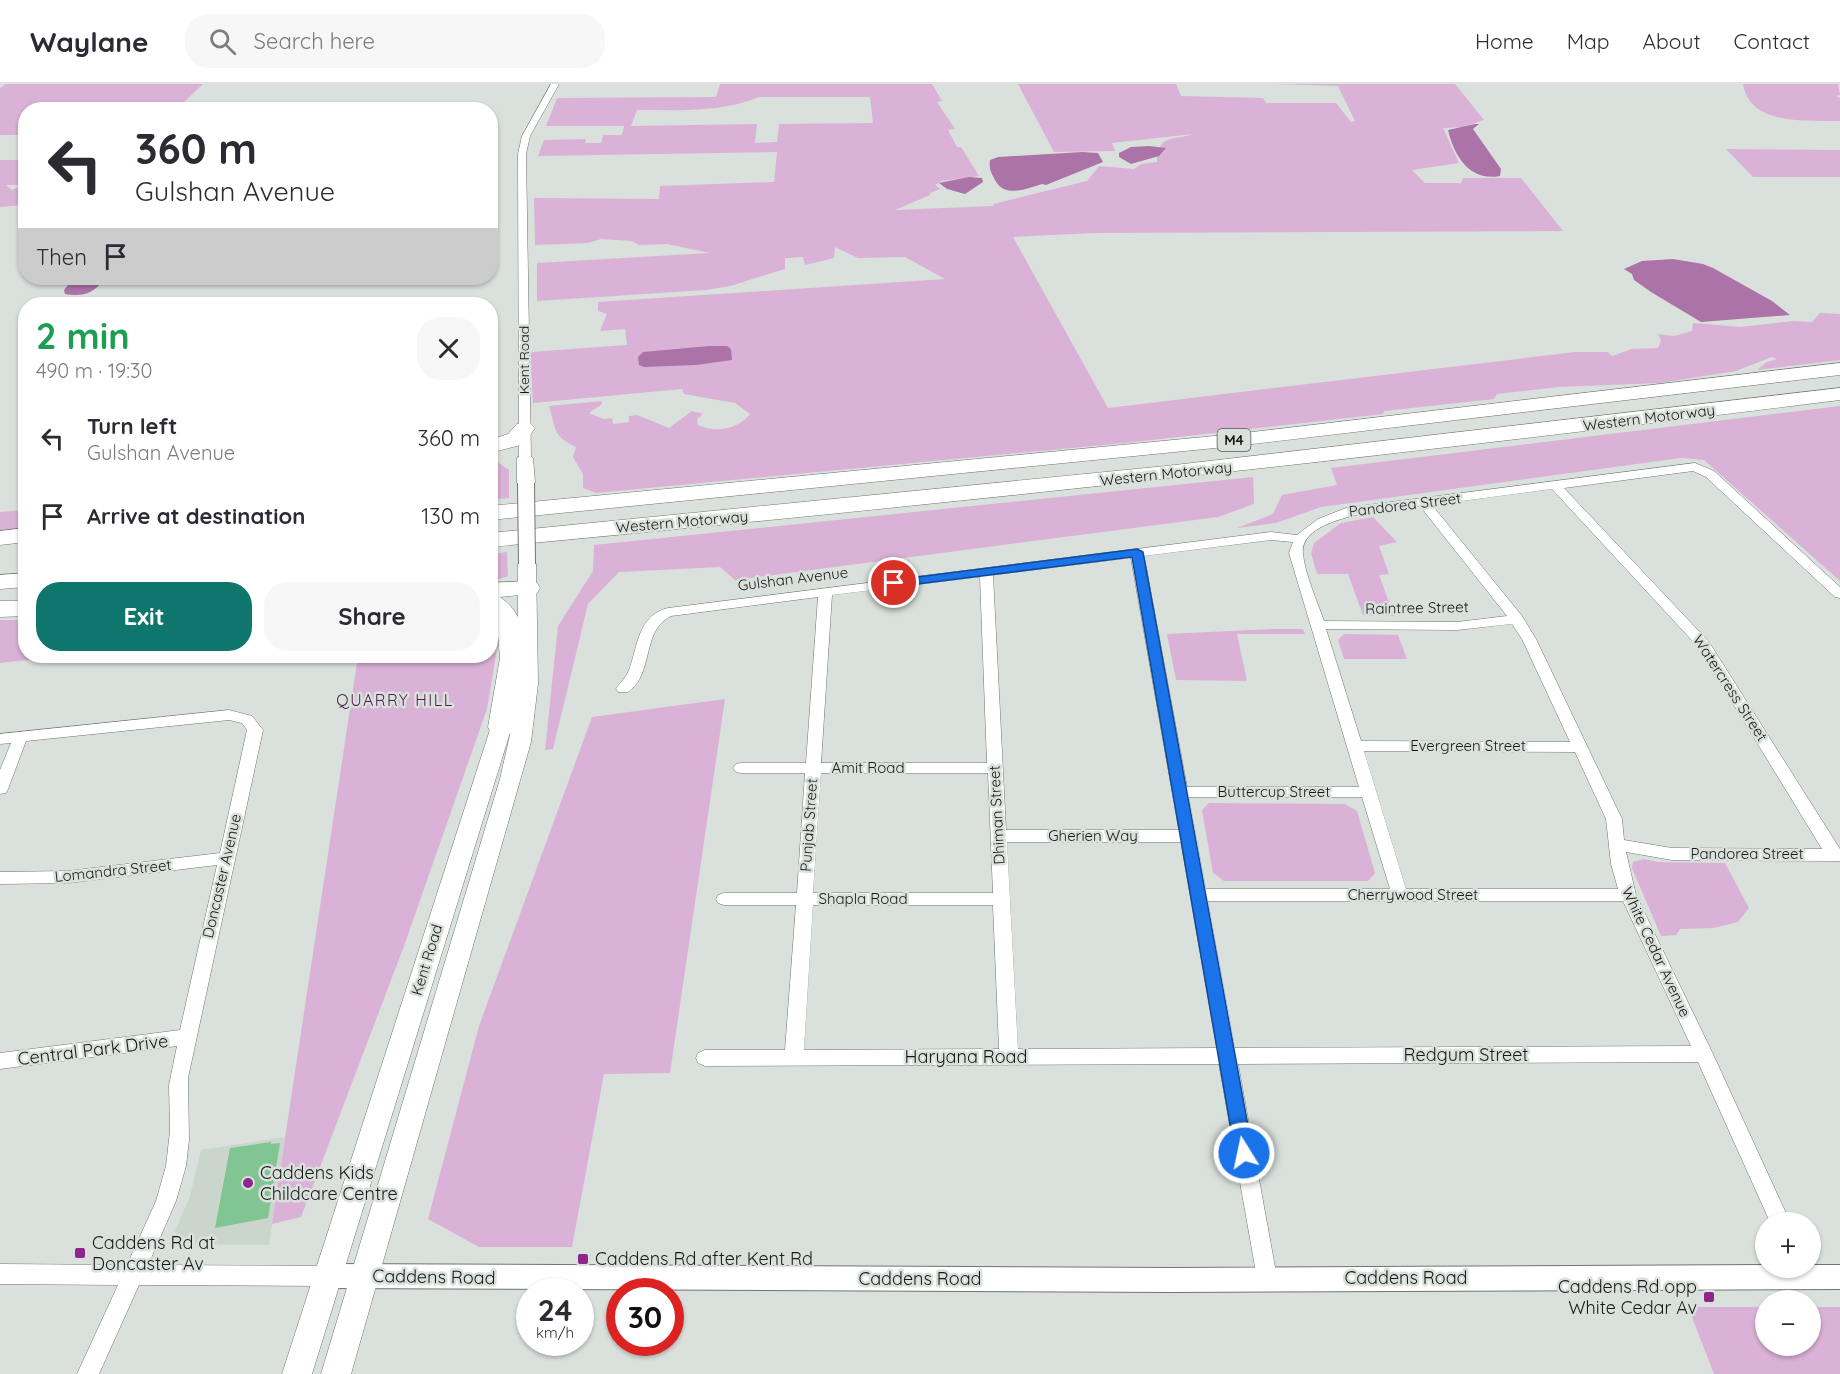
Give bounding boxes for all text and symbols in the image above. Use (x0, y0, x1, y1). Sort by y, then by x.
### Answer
search box (185, 14, 605, 68)
text: Waylane (30, 24, 149, 59)
icon: search (206, 25, 239, 58)
text: Search here (254, 27, 375, 55)
text: Home (1475, 28, 1534, 54)
text: Map (1567, 28, 1610, 54)
text: About (1643, 28, 1701, 54)
text: Contact (1734, 28, 1810, 54)
text: 360 m (135, 122, 257, 175)
icon: left (36, 126, 114, 204)
text: Gulshan Avenue (135, 174, 335, 208)
icon: arrive (99, 240, 132, 273)
text: Then (36, 243, 87, 271)
text: 2 min (36, 313, 130, 358)
button: close (417, 317, 480, 380)
street label: Kent Road (515, 326, 533, 394)
text: 490 m · 19:30 (36, 358, 152, 383)
street label: Western Motorway (1582, 400, 1716, 435)
text: Turn left (87, 412, 177, 440)
icon: left (36, 422, 69, 455)
text: 360 m (417, 424, 480, 452)
road number: M4 (1218, 429, 1250, 451)
text: Gulshan Avenue (87, 440, 235, 465)
street label: Western Motorway (1099, 457, 1233, 490)
street label: Pandorea Street (1348, 488, 1462, 521)
icon: arrive (36, 500, 69, 533)
text: Arrive at destination (87, 502, 305, 530)
text: 130 m (421, 502, 480, 530)
street label: Western Motorway (615, 506, 749, 537)
pin (868, 557, 919, 608)
street label: Gulshan Avenue (737, 562, 849, 595)
icon: arrive (877, 566, 910, 599)
button: Exit (36, 582, 252, 651)
button: Share (264, 582, 480, 651)
street label: Raintree Street (1365, 597, 1469, 618)
street label: Watercress Street (1689, 631, 1772, 745)
district label: QUARRY HILL (336, 690, 454, 710)
street label: Evergreen Street (1410, 736, 1526, 755)
street label: Amit Road (832, 758, 905, 777)
street label: Dhiman Street (984, 765, 1009, 865)
street label: Punjab Street (796, 778, 821, 872)
street label: Buttercup Street (1218, 782, 1330, 801)
street label: Doncaster Avenue (198, 812, 245, 940)
street label: Gherien Way (1048, 826, 1138, 845)
street label: Pandorea Street (1691, 844, 1803, 863)
street label: Lomandra Street (54, 855, 172, 886)
street label: White Cedar Avenue (1618, 884, 1695, 1020)
street label: Cherrywood Street (1348, 885, 1478, 904)
street label: Shapla Road (819, 889, 907, 908)
street label: Kent Road (407, 922, 446, 998)
street label: Central Park Drive (16, 1029, 170, 1070)
street label: Redgum Street (1404, 1043, 1528, 1066)
street label: Haryana Road (905, 1045, 1027, 1068)
position arrow (1212, 1121, 1276, 1185)
place label: Caddens Kids Childcare Centre (260, 1161, 398, 1205)
marker: Caddens Kids Childcare Centre (241, 1176, 255, 1190)
map controls (1755, 1212, 1821, 1356)
button: + (1755, 1212, 1821, 1278)
place label: Caddens Rd at Doncaster Av (92, 1231, 215, 1275)
marker: Caddens Rd at Doncaster Av (73, 1246, 87, 1260)
place label: Caddens Rd after Kent Rd (595, 1247, 813, 1270)
marker: Caddens Rd after Kent Rd (576, 1252, 590, 1266)
street label: Caddens Road (372, 1264, 496, 1289)
street label: Caddens Road (1344, 1266, 1468, 1289)
street label: Caddens Road (858, 1267, 982, 1290)
place label: Caddens Rd opp White Cedar Av (1558, 1275, 1697, 1319)
speed limit sign: 30 (606, 1278, 684, 1356)
marker: Caddens Rd opp White Cedar Av (1702, 1290, 1716, 1304)
button: − (1755, 1290, 1821, 1356)
text: 24 (538, 1291, 572, 1329)
text: km/h (536, 1323, 574, 1342)

